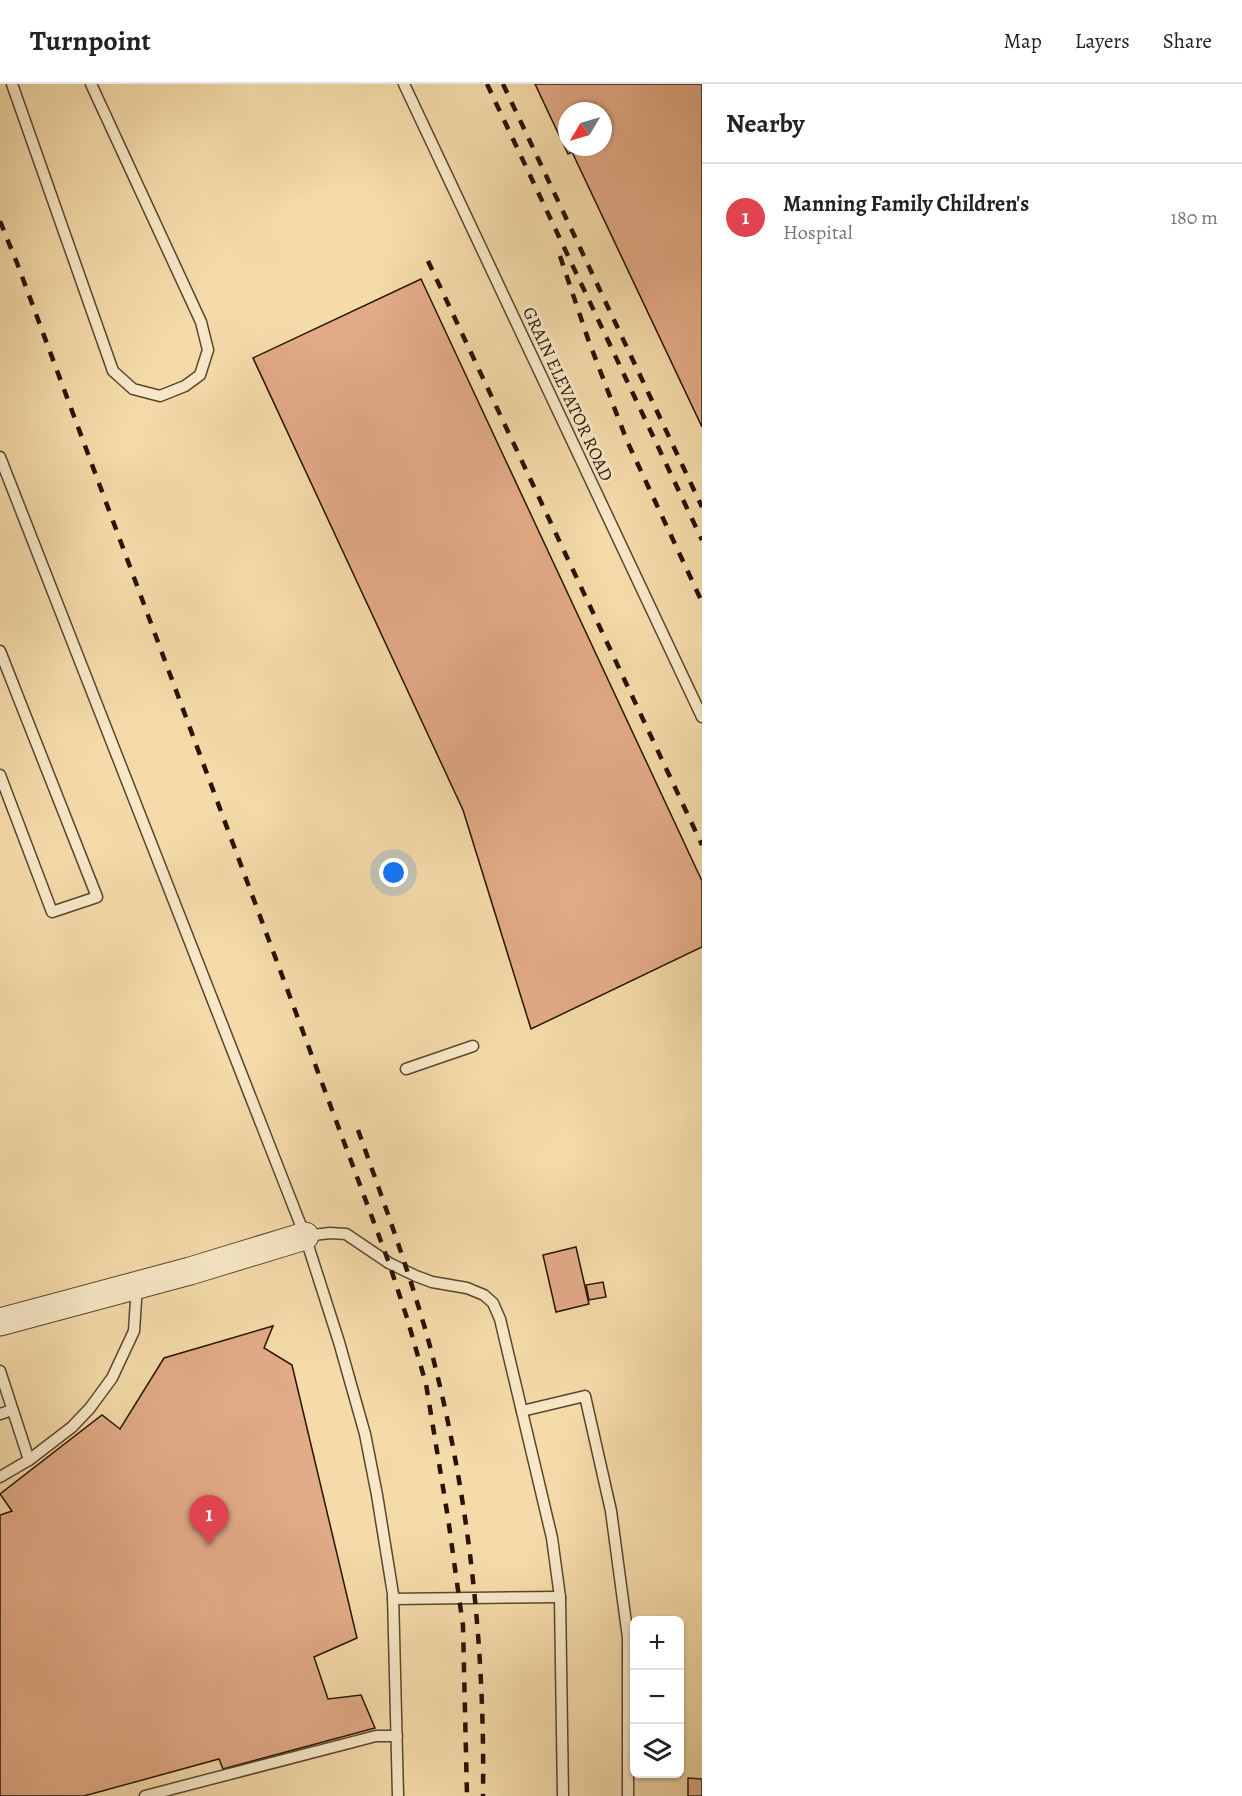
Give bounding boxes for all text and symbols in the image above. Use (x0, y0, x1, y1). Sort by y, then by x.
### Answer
text: Turnpoint (30, 22, 151, 60)
text: Map (1003, 27, 1042, 55)
text: Layers (1075, 27, 1130, 55)
text: Share (1163, 27, 1212, 55)
north arrow (558, 102, 612, 156)
text: Nearby (726, 106, 805, 141)
text: Manning Family Children's (783, 189, 1029, 219)
text: 1 (742, 204, 749, 231)
text: 180 m (1170, 204, 1218, 231)
text: Hospital (783, 219, 853, 246)
street label: GRAIN ELEVATOR ROAD (517, 303, 619, 485)
your location (379, 858, 408, 887)
pin: 1 (190, 1496, 228, 1545)
map controls (630, 1616, 684, 1778)
button: + (630, 1616, 684, 1670)
button: − (630, 1670, 684, 1724)
button: layers (630, 1724, 684, 1778)

